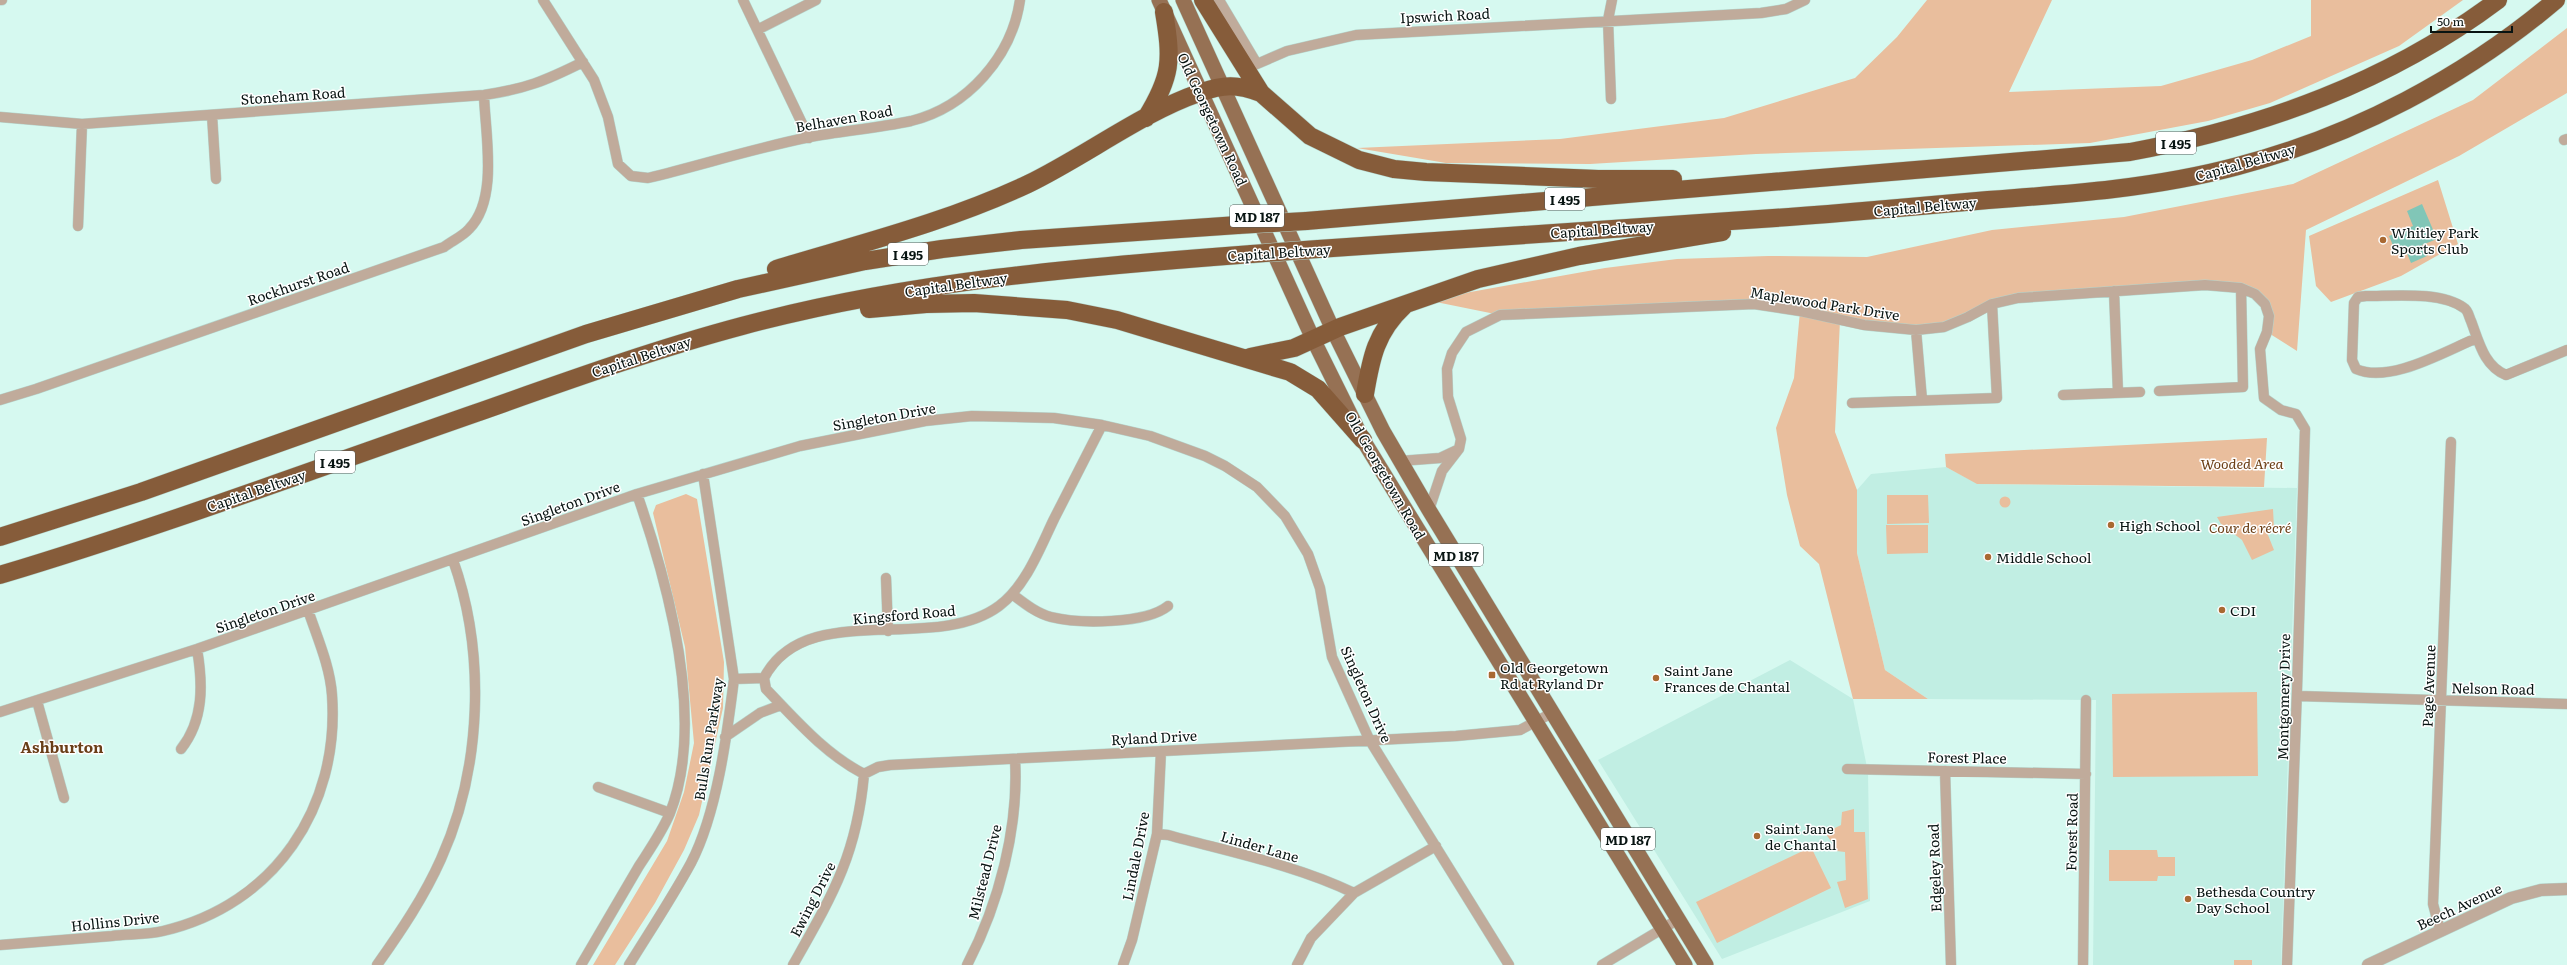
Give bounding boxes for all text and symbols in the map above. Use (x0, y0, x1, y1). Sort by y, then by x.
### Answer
street label: Ipswich Road (1399, 3, 1491, 27)
scale bar (2431, 8, 2512, 34)
text: 50 m (2437, 12, 2464, 30)
street label: Old Georgetown Road (1173, 49, 1253, 189)
street label: Stoneham Road (240, 81, 347, 109)
street label: Belhaven Road (794, 100, 895, 136)
road number: I 495 (2156, 132, 2196, 154)
street label: Capital Beltway (2193, 138, 2298, 186)
road number: I 495 (1545, 188, 1585, 210)
street label: Capital Beltway (1873, 191, 1978, 220)
road number: MD 187 (1230, 205, 1284, 227)
street label: Capital Beltway (1550, 215, 1655, 243)
place label: Whitley Park Sports Club (2391, 222, 2479, 258)
marker: Whitley Park Sports Club (2378, 235, 2388, 245)
street label: Capital Beltway (1227, 238, 1332, 266)
road number: I 495 (888, 243, 928, 265)
street label: Rockhurst Road (244, 256, 352, 310)
street label: Capital Beltway (903, 267, 1010, 301)
street label: Maplewood Park Drive (1749, 281, 1901, 325)
street label: Capital Beltway (589, 330, 694, 381)
street label: Singleton Drive (831, 397, 937, 435)
street label: Old Georgetown Road (1341, 407, 1431, 543)
road number: I 495 (315, 451, 355, 473)
park label: Wooded Area (2200, 453, 2284, 473)
street label: Capital Beltway (204, 463, 309, 516)
street label: Singleton Drive (518, 476, 622, 530)
place label: High School (2119, 515, 2201, 535)
park label: Cour de récré (2209, 517, 2292, 537)
marker: High School (2106, 520, 2116, 530)
road number: MD 187 (1429, 544, 1483, 566)
place label: Middle School (1996, 547, 2092, 567)
marker: Middle School (1983, 552, 1993, 562)
street label: Singleton Drive (213, 585, 317, 637)
street label: Kingsford Road (852, 599, 957, 628)
place label: CDI (2230, 600, 2256, 620)
marker: CDI (2217, 605, 2227, 615)
street label: Montgomery Drive (2272, 633, 2294, 761)
street label: Singleton Drive (1337, 642, 1397, 746)
street label: Page Avenue (2417, 644, 2439, 728)
place label: Old Georgetown Rd at Ryland Dr (1500, 657, 1608, 693)
place label: Saint Jane Frances de Chantal (1664, 660, 1790, 696)
marker: Old Georgetown Rd at Ryland Dr (1487, 670, 1497, 680)
marker: Saint Jane Frances de Chantal (1651, 673, 1661, 683)
street label: Bulls Run Parkway (688, 675, 728, 802)
street label: Nelson Road (2451, 677, 2535, 699)
street label: Ryland Drive (1110, 725, 1198, 749)
district label: Ashburton (21, 735, 104, 758)
street label: Forest Place (1927, 746, 2007, 768)
street label: Forest Road (2060, 792, 2082, 871)
street label: Lindale Drive (1117, 810, 1153, 902)
place label: Saint Jane de Chantal (1765, 818, 1837, 854)
street label: Milstead Drive (962, 822, 1006, 922)
street label: Edgeley Road (1922, 823, 1946, 913)
street label: Linder Lane (1219, 825, 1301, 867)
road number: MD 187 (1601, 828, 1655, 850)
marker: Saint Jane de Chantal (1752, 831, 1762, 841)
street label: Ewing Drive (784, 858, 840, 940)
street label: Beech Avenue (2413, 878, 2505, 934)
place label: Bethesda Country Day School (2196, 881, 2316, 917)
marker: Bethesda Country Day School (2183, 894, 2193, 904)
street label: Hollins Drive (70, 906, 160, 936)

